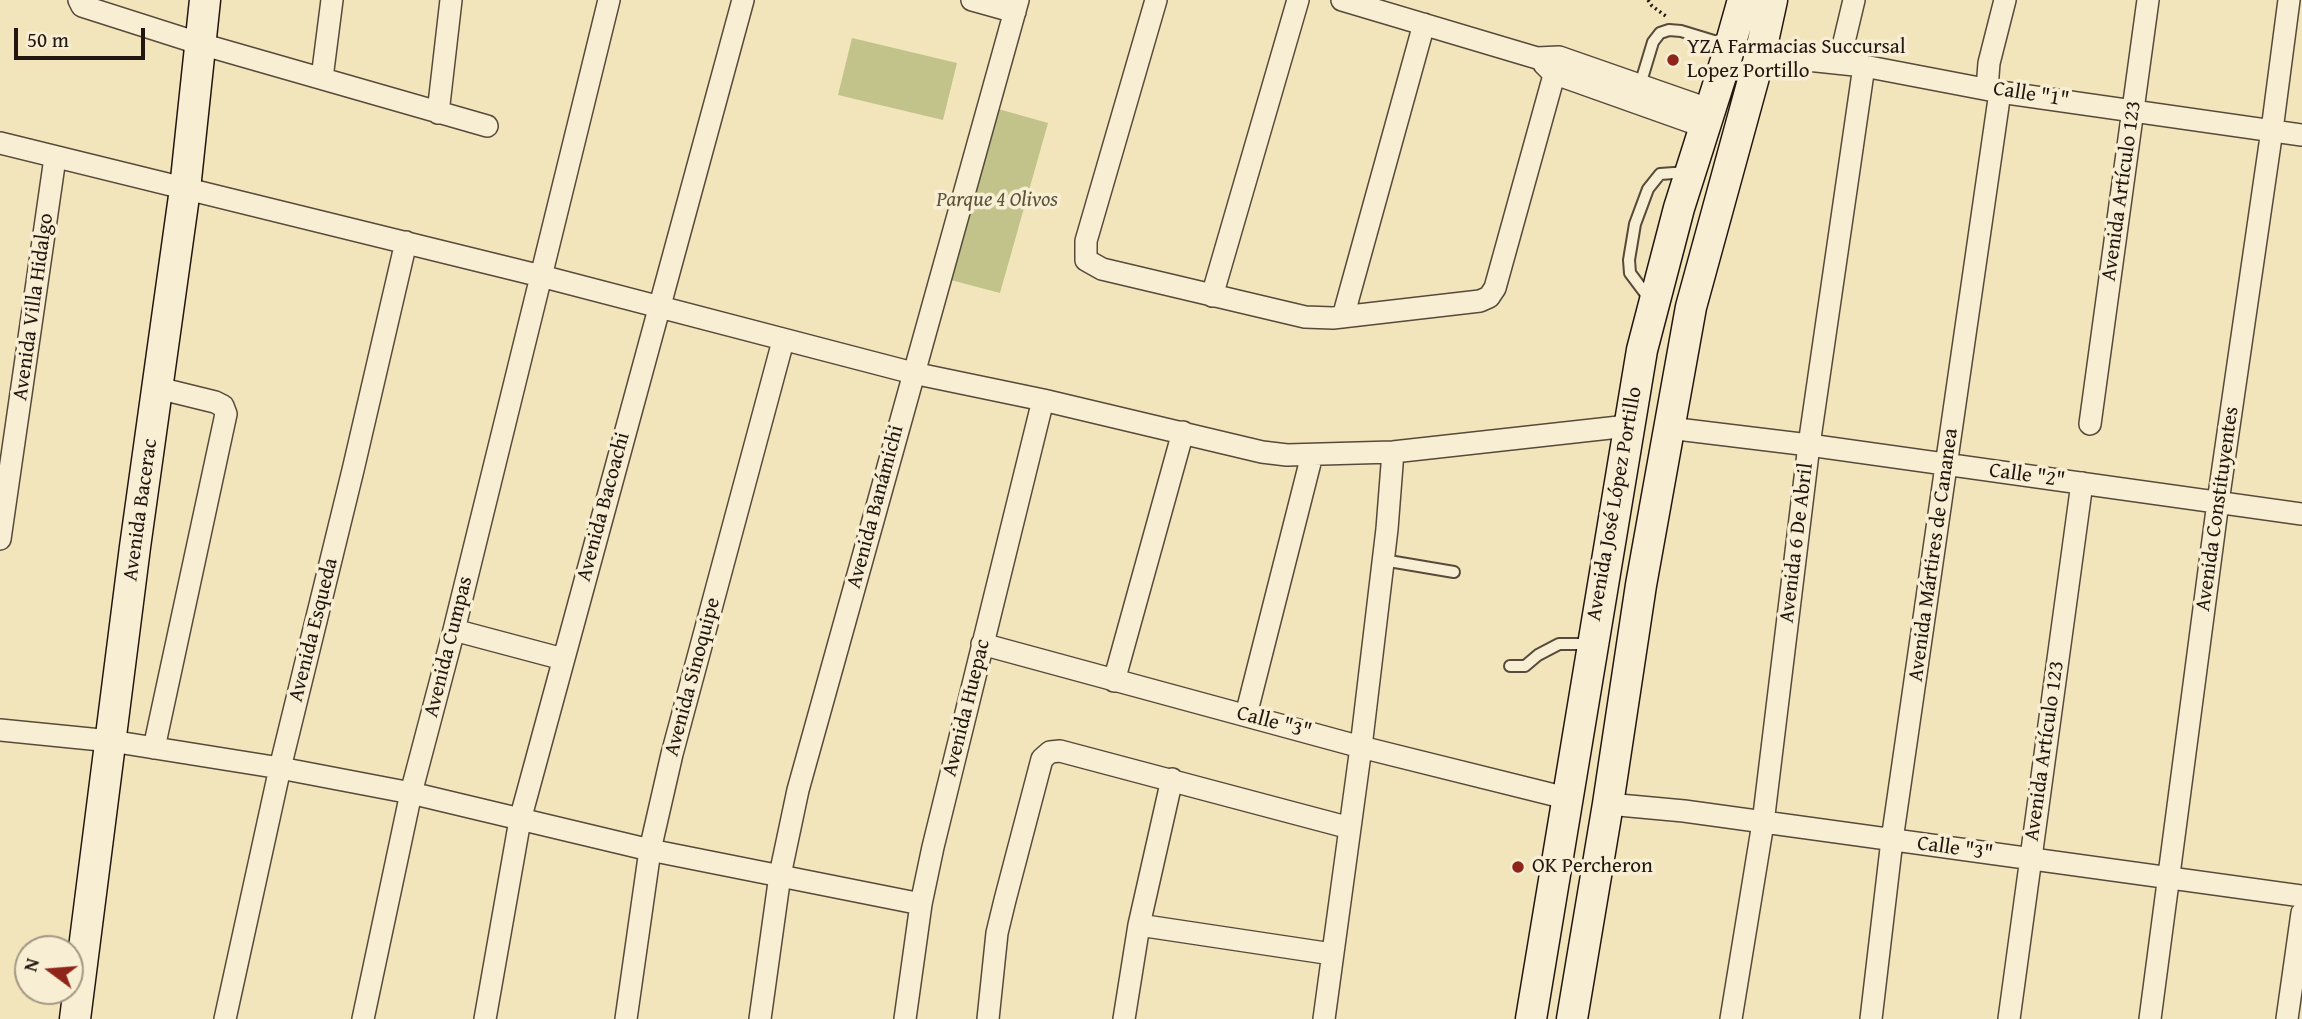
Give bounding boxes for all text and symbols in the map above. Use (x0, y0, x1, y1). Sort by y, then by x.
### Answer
scale bar (18, 14, 149, 58)
text: 50 m (27, 24, 69, 55)
place label: YZA Farmacias Succursal Lopez Portillo (1687, 35, 1906, 85)
marker: YZA Farmacias Succursal Lopez Portillo (1665, 52, 1681, 68)
street label: Calle "1" (1991, 77, 2071, 113)
street label: Avenida Artículo 123 (2097, 99, 2147, 283)
park label: Parque 4 Olivos (936, 188, 1058, 214)
street label: Avenida Villa Hidalgo (8, 212, 60, 402)
street label: Avenida José López Portillo (1582, 385, 1648, 623)
street label: Avenida Constituyentes (2191, 405, 2245, 613)
street label: Avenida Banámichi (842, 422, 910, 592)
street label: Avenida Mártires de Cananea (1904, 427, 1964, 683)
street label: Avenida Bacoachi (572, 430, 636, 584)
street label: Avenida Bacerac (119, 437, 163, 583)
street label: Calle "2" (1988, 458, 2066, 494)
street label: Avenida 6 De Abril (1775, 462, 1819, 624)
street label: Avenida Esqueda (284, 555, 344, 705)
street label: Avenida Cumpas (419, 574, 479, 720)
street label: Avenida Sinoquipe (660, 595, 726, 759)
street label: Avenida Huepac (938, 637, 996, 779)
street label: Avenida Artículo 123 (2020, 659, 2070, 843)
street label: Calle "3" (1234, 701, 1314, 745)
street label: Calle "3" (1916, 831, 1994, 867)
place label: OK Percheron (1532, 854, 1653, 880)
marker: OK Percheron (1510, 859, 1526, 875)
north arrow (14, 935, 84, 1005)
text: N (16, 955, 46, 975)

